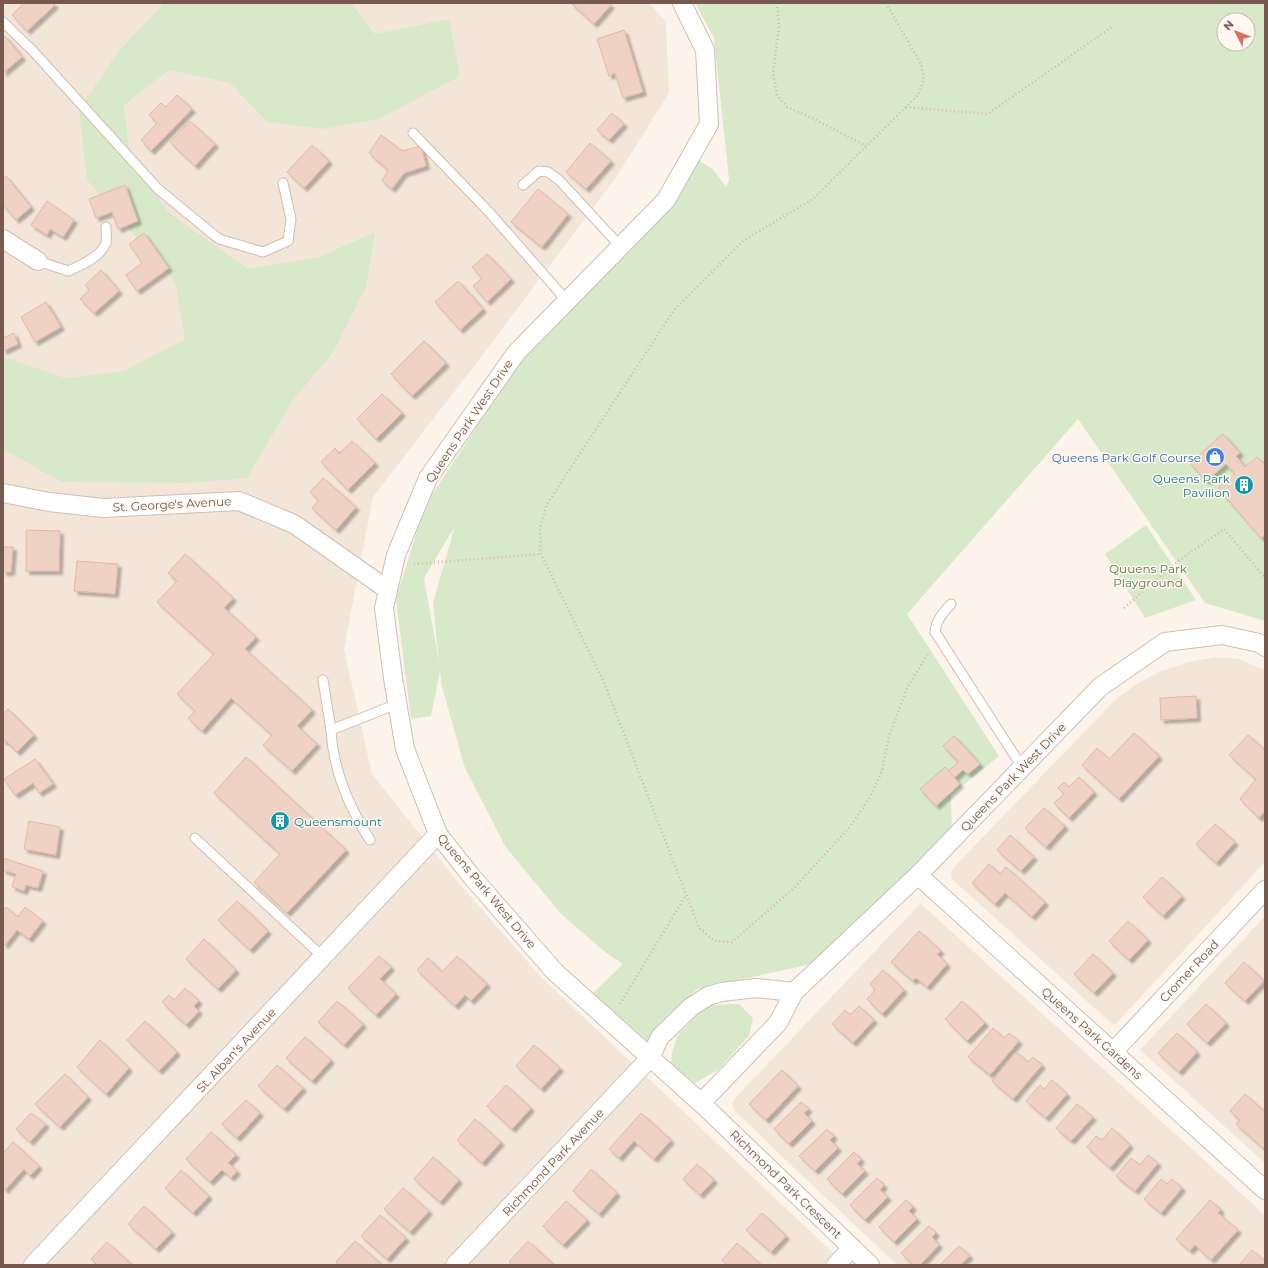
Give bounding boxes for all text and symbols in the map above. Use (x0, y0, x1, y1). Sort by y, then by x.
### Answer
north arrow (1216, 12, 1256, 52)
text: N (1220, 17, 1237, 33)
street label: Queens Park West Drive (422, 356, 516, 486)
shop icon: Queens Park Golf Course (1204, 446, 1226, 468)
place label: Queens Park Golf Course (1052, 450, 1201, 465)
place label: Queens Park Pavilion (1153, 471, 1231, 500)
building icon: Queens Park Pavilion (1233, 474, 1255, 496)
street label: St. George's Avenue (112, 493, 232, 515)
park label: Quuens Park Playground (1109, 561, 1188, 590)
street label: Queens Park West Drive (957, 719, 1069, 835)
building icon: Queensmount (269, 810, 291, 832)
place label: Queensmount (294, 814, 382, 829)
street label: Queens Park West Drive (434, 830, 540, 952)
street label: Cromer Road (1156, 937, 1222, 1005)
street label: Queens Park Gardens (1038, 984, 1146, 1082)
street label: St. Alban's Avenue (193, 1005, 279, 1095)
street label: Richmond Park Avenue (499, 1105, 607, 1219)
street label: Richmond Park Crescent (727, 1126, 845, 1242)

